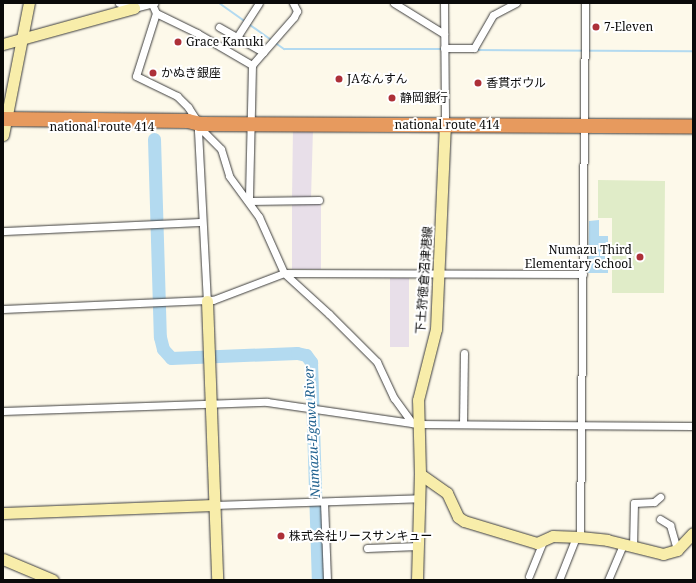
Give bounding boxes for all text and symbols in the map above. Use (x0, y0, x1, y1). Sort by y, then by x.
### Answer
place label: 7-Eleven (604, 20, 653, 34)
marker: 7-Eleven (591, 22, 601, 32)
place label: Grace Kanuki (186, 35, 264, 49)
marker: Grace Kanuki (173, 37, 183, 47)
place label: かぬき銀座 (161, 66, 221, 80)
marker: かぬき銀座 (148, 68, 158, 78)
place label: JAなんすん (347, 72, 408, 86)
marker: JAなんすん (334, 74, 344, 84)
place label: 香貫ボウル (486, 76, 546, 90)
marker: 香貫ボウル (473, 78, 483, 88)
place label: 静岡銀行 (400, 91, 448, 105)
marker: 静岡銀行 (387, 93, 397, 103)
street label: national route 414 (395, 118, 499, 132)
street label: national route 414 (50, 120, 154, 134)
street label: 下土狩徳倉沼津港線 (413, 226, 435, 334)
place label: Numazu Third Elementary School (525, 243, 632, 271)
marker: Numazu Third Elementary School (635, 252, 645, 262)
water label: Numazu-Egawa River (301, 366, 323, 498)
place label: 株式会社リースサンキュー (289, 529, 433, 543)
marker: 株式会社リースサンキュー (276, 531, 286, 541)

